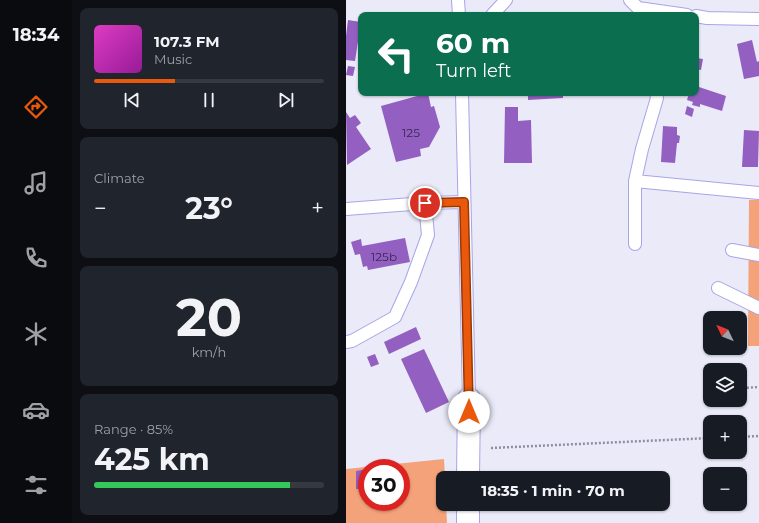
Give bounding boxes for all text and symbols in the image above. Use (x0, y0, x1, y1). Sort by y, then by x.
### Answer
text: 18:34 (13, 24, 59, 46)
text: 60 m (436, 26, 510, 60)
icon: left (370, 28, 422, 80)
text: 107.3 FM (154, 32, 220, 51)
text: Music (154, 51, 192, 67)
text: Turn left (436, 60, 511, 82)
icon: previous (121, 89, 143, 111)
icon: pause (198, 89, 220, 111)
icon: next (275, 89, 297, 111)
icon: directions (22, 93, 50, 121)
house number: 125 (402, 125, 420, 140)
icon: music (22, 169, 50, 197)
text: Climate (94, 170, 145, 186)
pin (408, 186, 442, 220)
text: 23° (185, 190, 233, 227)
icon: arrive (414, 192, 436, 214)
text: − (94, 195, 107, 222)
text: + (311, 195, 324, 222)
icon: phone (22, 244, 50, 272)
house number: 125b (371, 249, 397, 264)
text: 20 (176, 286, 242, 349)
north arrow (703, 311, 747, 355)
map controls (703, 311, 747, 511)
icon: climate (22, 320, 50, 348)
text: km/h (192, 344, 226, 360)
button: layers (703, 363, 747, 407)
position arrow (448, 391, 490, 433)
icon: car (22, 396, 50, 424)
button: + (703, 415, 747, 459)
text: Range · 85% (94, 421, 173, 437)
text: 425 km (94, 441, 210, 478)
speed limit sign: 30 (358, 459, 410, 511)
button: − (703, 467, 747, 511)
icon: filters (22, 471, 50, 499)
text: 18:35 · 1 min · 70 m (481, 481, 625, 500)

